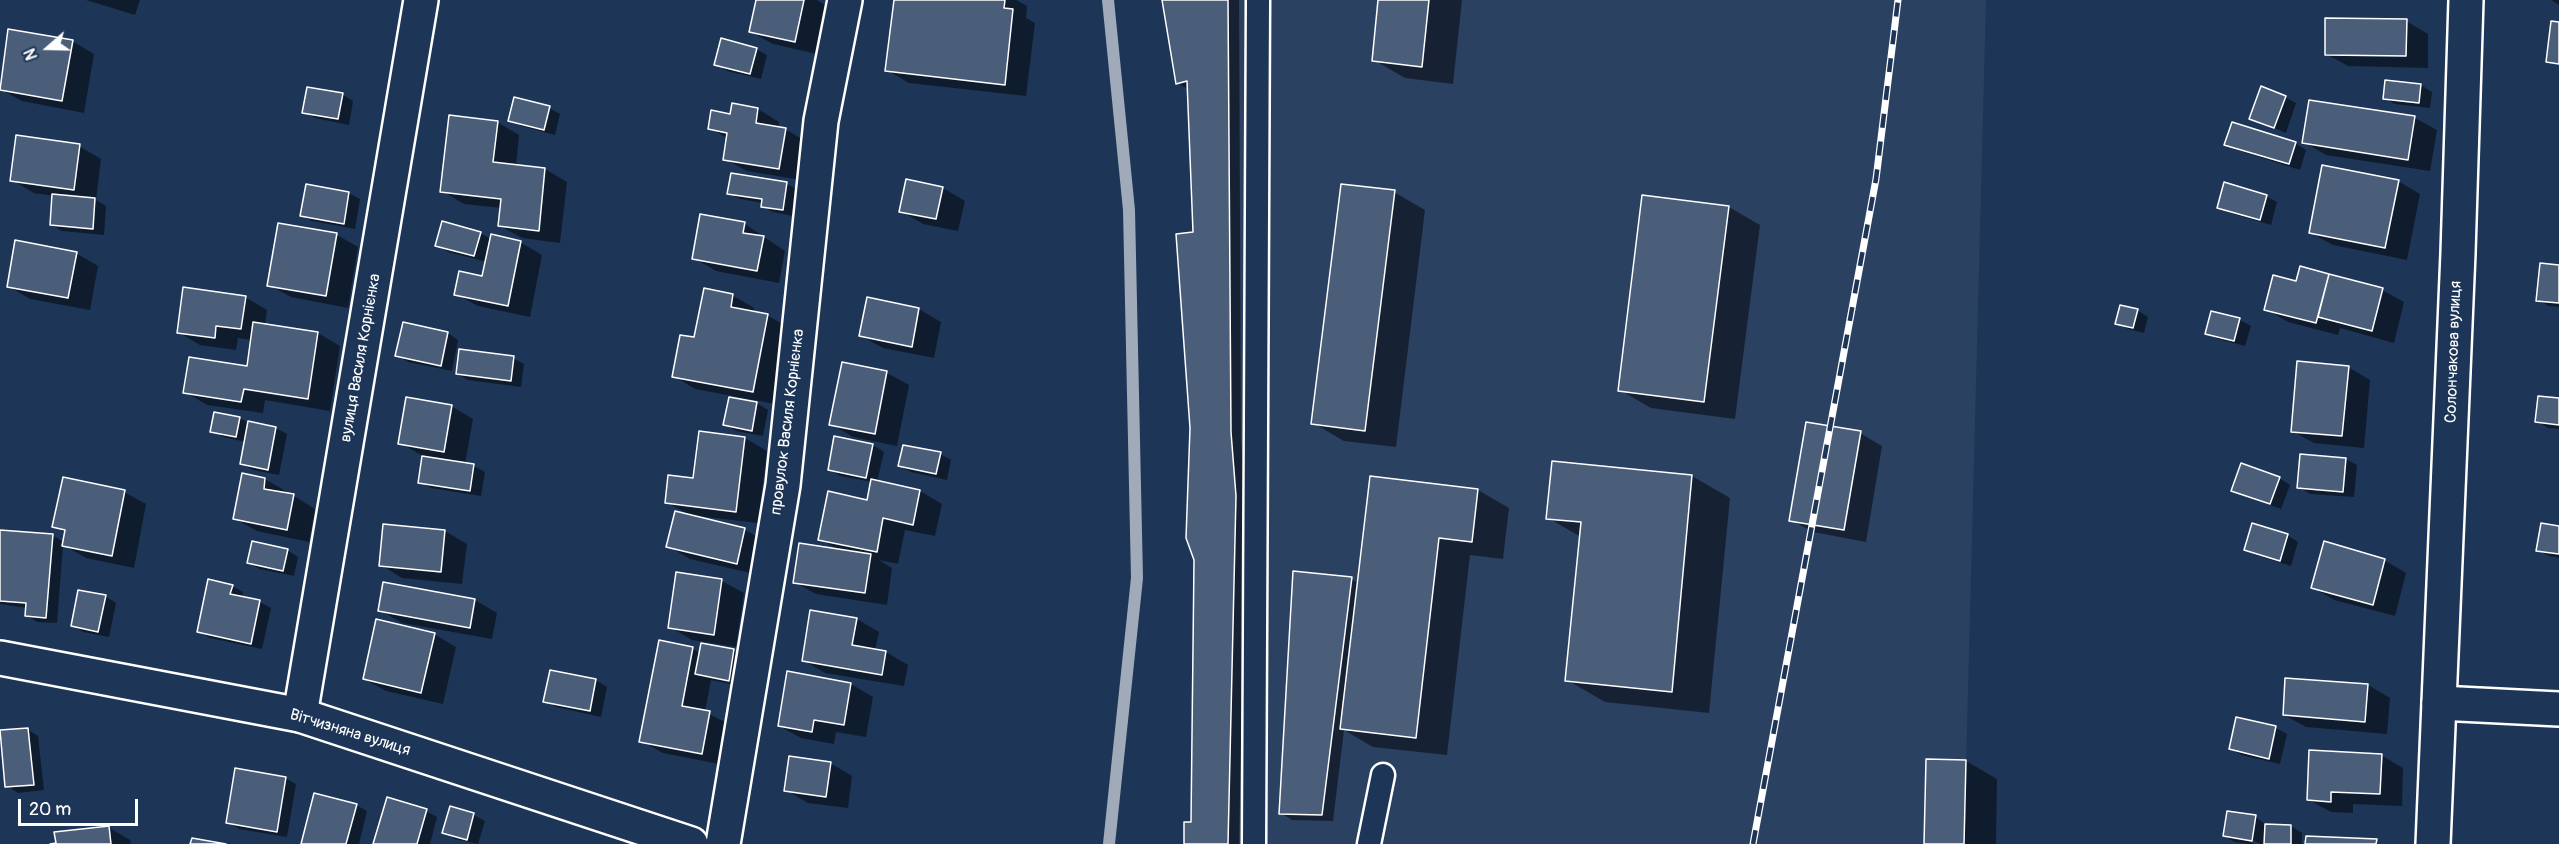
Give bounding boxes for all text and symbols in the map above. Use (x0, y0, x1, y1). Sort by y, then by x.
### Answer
north arrow (18, 18, 78, 78)
text: N (20, 46, 42, 63)
street label: вулиця Василя Корнієнка (337, 272, 385, 444)
street label: Солончакова вулиця (2442, 281, 2466, 423)
street label: провулок Василя Корнієнка (767, 328, 809, 516)
street label: Вітчизняна вулиця (287, 706, 413, 760)
scale bar (21, 787, 141, 825)
text: 20 m (29, 798, 71, 821)

